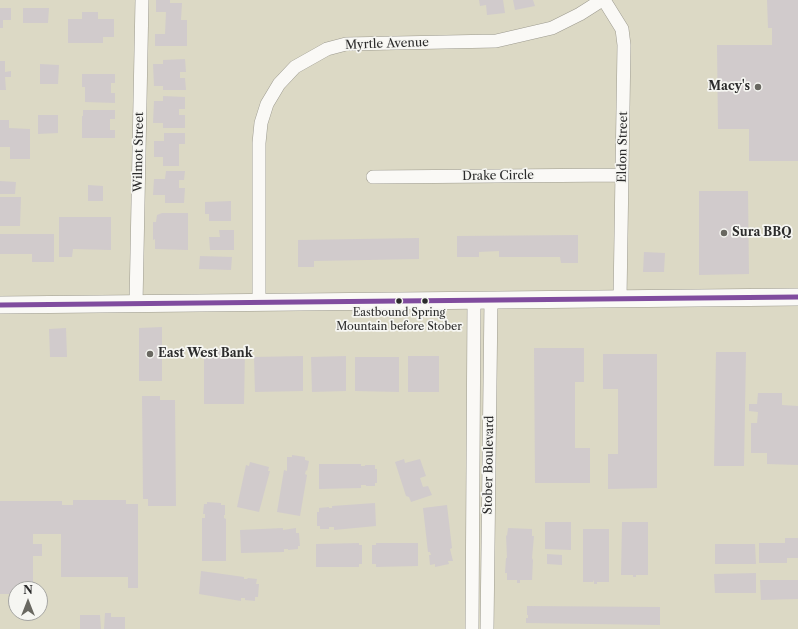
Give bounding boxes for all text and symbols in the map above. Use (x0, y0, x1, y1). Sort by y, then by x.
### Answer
street label: Myrtle Avenue (345, 35, 429, 53)
place label: Macy's (708, 80, 750, 94)
marker: Macy's (753, 82, 763, 92)
street label: Eldon Street (615, 111, 631, 183)
street label: Wilmot Street (131, 112, 147, 192)
street label: Drake Circle (462, 168, 534, 184)
place label: Sura BBQ (732, 226, 791, 240)
marker: Sura BBQ (719, 228, 729, 238)
marker: Eastbound Spring Mountain before Stober (394, 296, 404, 306)
unlabelled marker (420, 296, 430, 306)
place label: Eastbound Spring Mountain before Stober (336, 306, 462, 332)
place label: East West Bank (158, 347, 253, 361)
marker: East West Bank (145, 349, 155, 359)
street label: Stober Boulevard (481, 415, 497, 515)
north arrow (8, 581, 48, 621)
text: N (23, 583, 33, 597)

